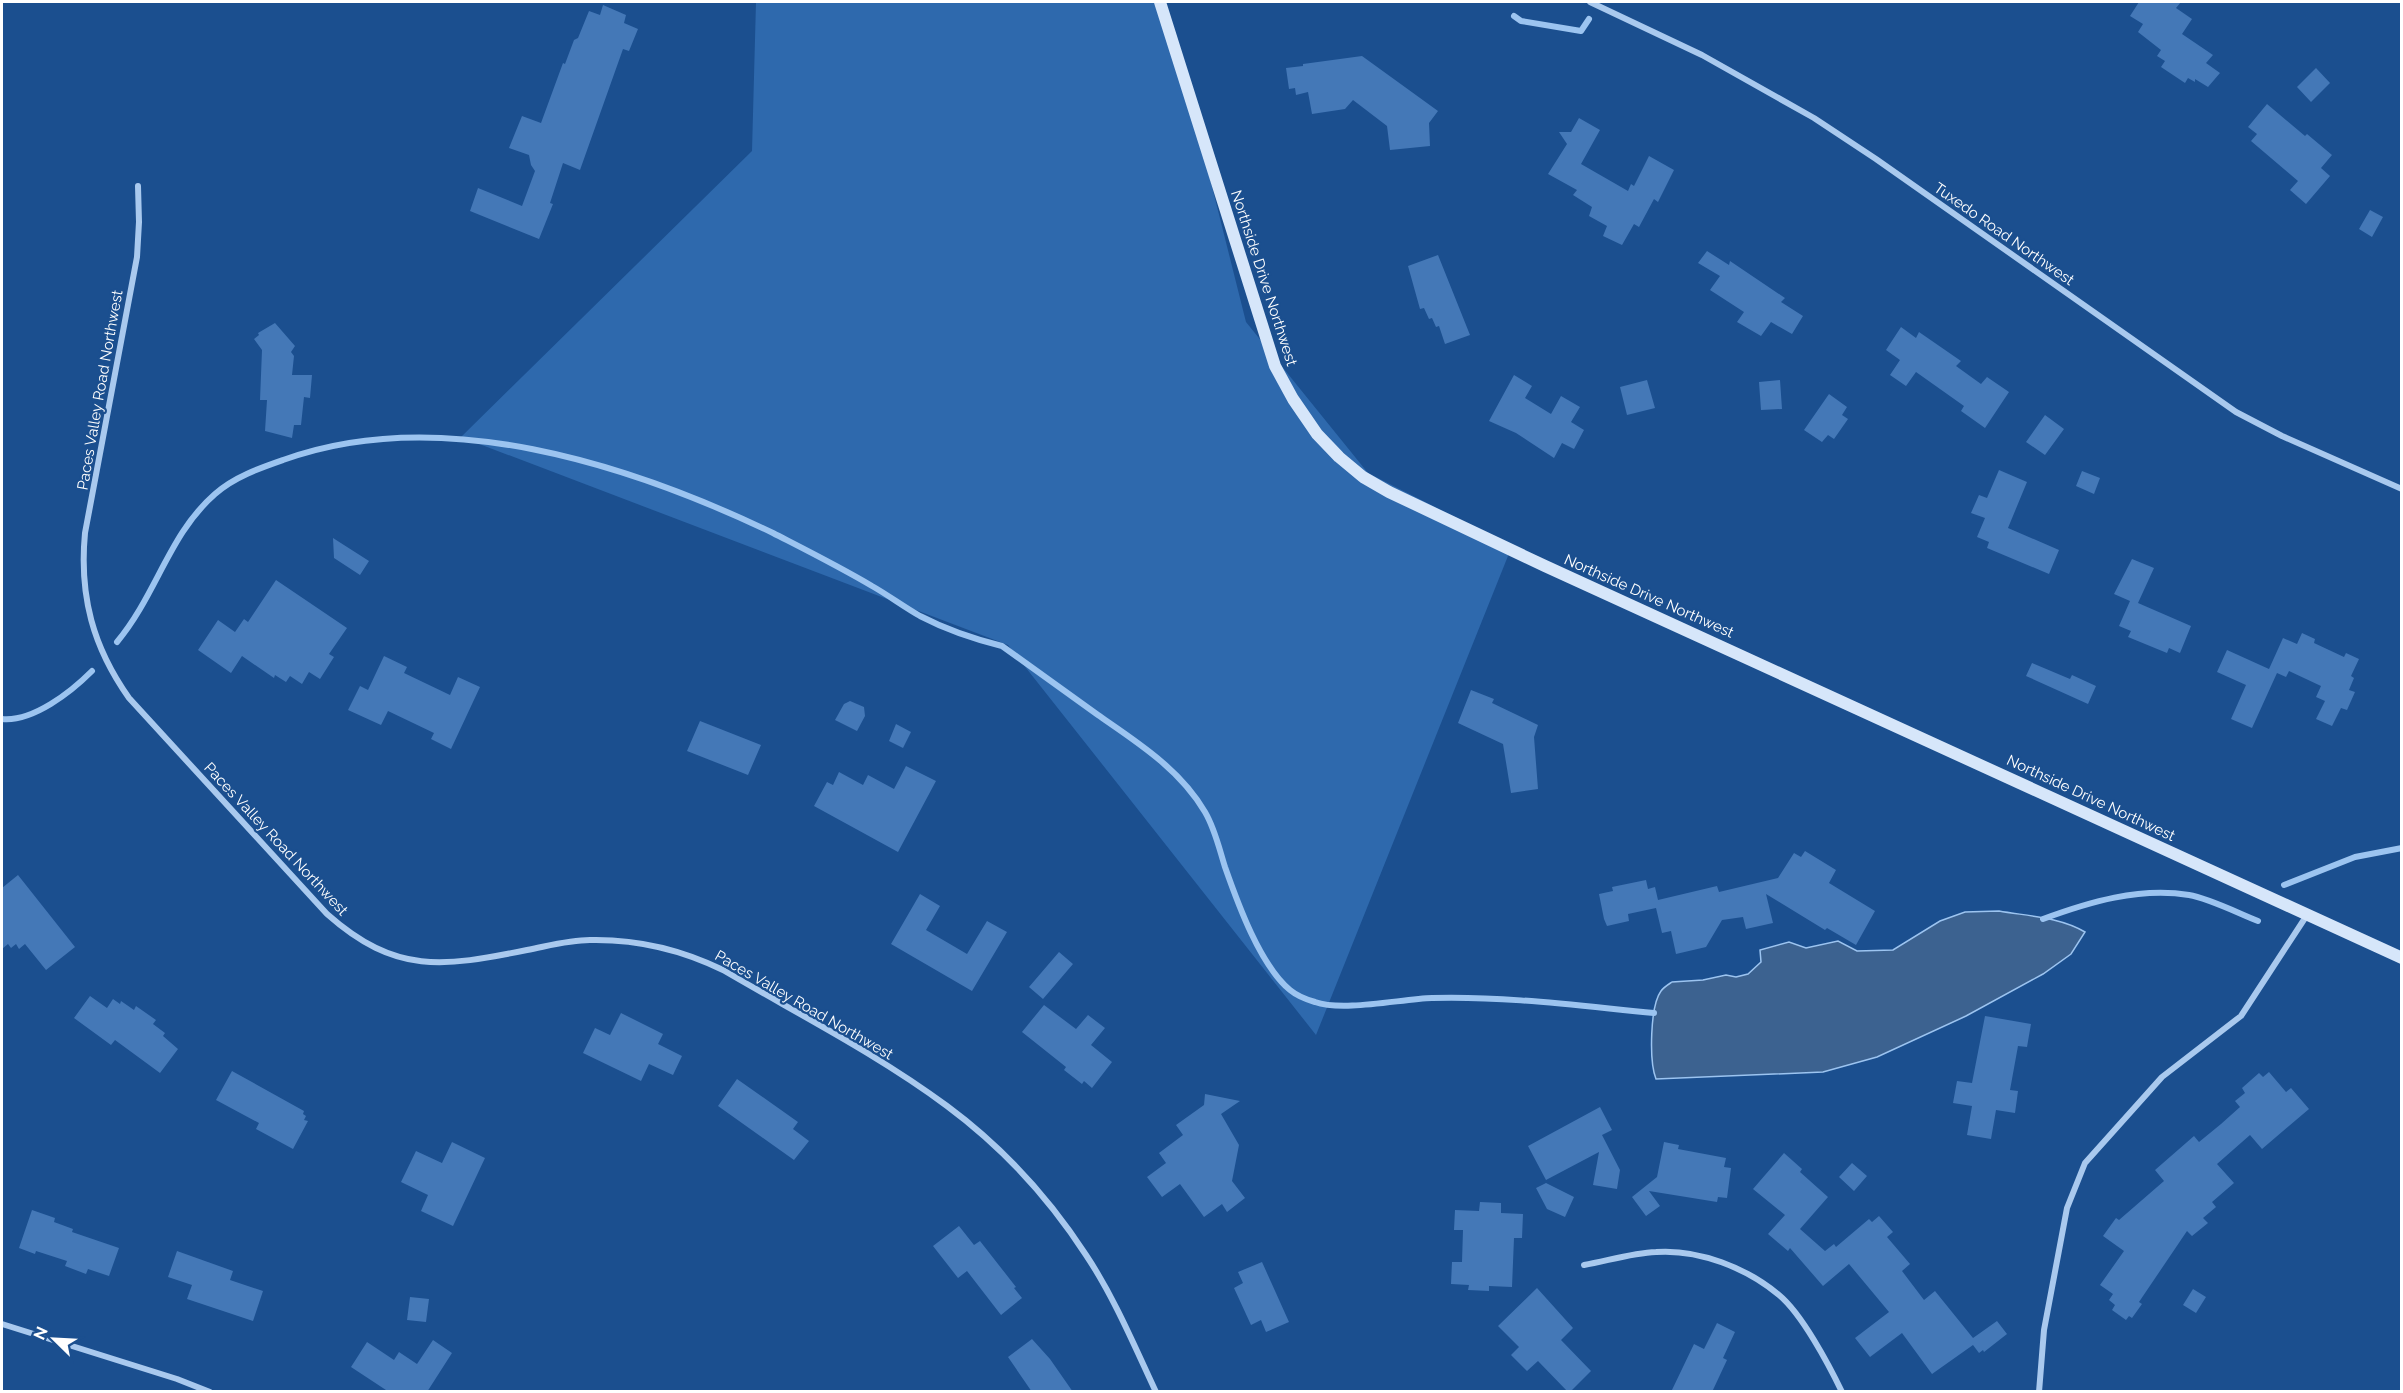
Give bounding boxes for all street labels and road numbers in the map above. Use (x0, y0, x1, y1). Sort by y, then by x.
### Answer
street label: Tuxedo Road Northwest (1930, 179, 2078, 289)
street label: Northside Drive Northwest (1227, 188, 1301, 368)
street label: Paces Valley Road Northwest (74, 289, 126, 491)
street label: Northside Drive Northwest (1561, 550, 1737, 642)
street label: Northside Drive Northwest (2004, 751, 2178, 845)
street label: Paces Valley Road Northwest (200, 759, 352, 919)
street label: Paces Valley Road Northwest (712, 946, 896, 1064)

